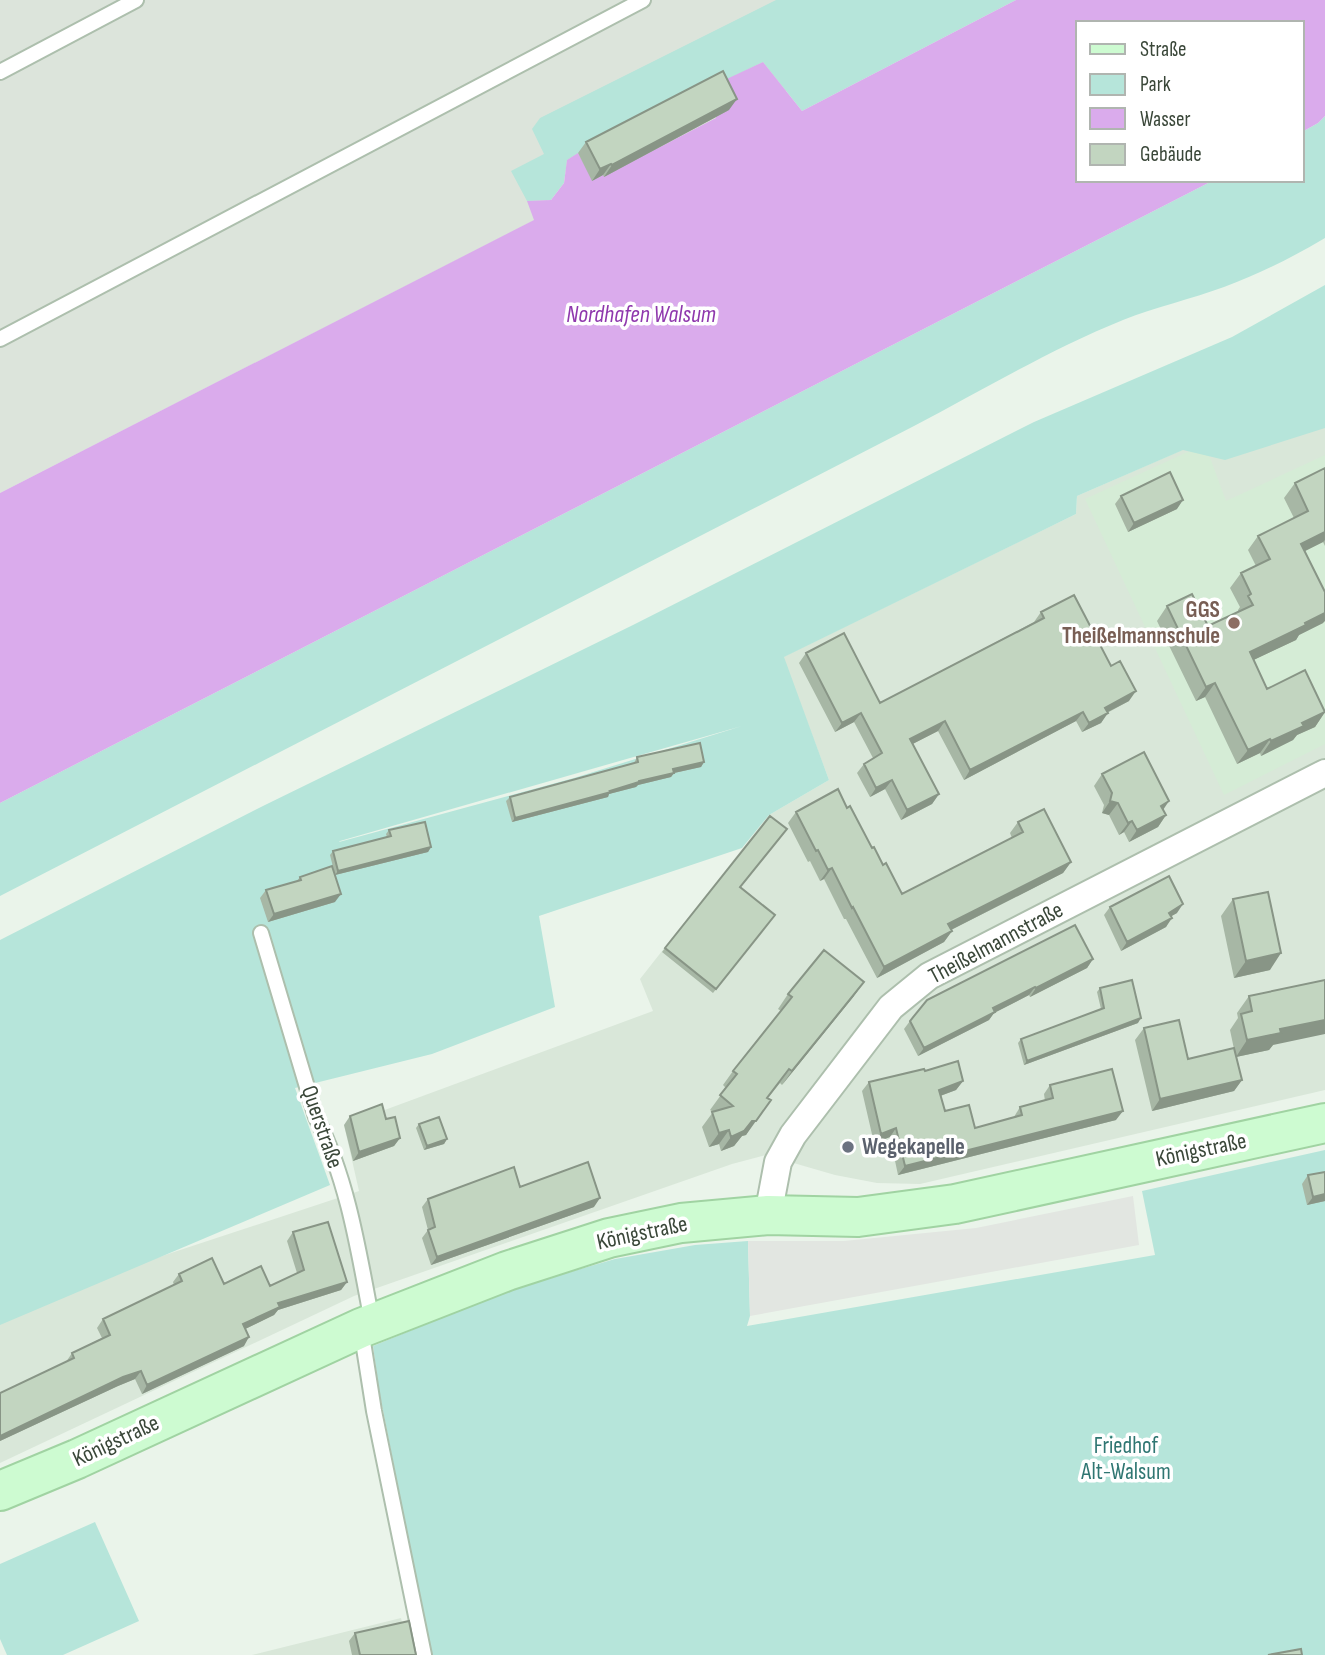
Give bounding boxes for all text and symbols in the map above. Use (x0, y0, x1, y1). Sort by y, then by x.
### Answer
legend (1076, 21, 1304, 182)
text: Straße (1140, 37, 1186, 62)
text: Park (1140, 72, 1171, 97)
text: Wasser (1140, 107, 1191, 132)
text: Gebäude (1140, 142, 1202, 167)
water label: Nordhafen Walsum (566, 300, 716, 329)
place label: GGS Theißelmannschule (1062, 596, 1220, 650)
marker: GGS Theißelmannschule (1226, 615, 1242, 631)
street label: Theißelmannstraße (924, 896, 1068, 990)
street label: Querstraße (295, 1082, 349, 1172)
street label: Königstraße (1153, 1127, 1249, 1173)
place label: Wegekapelle (862, 1133, 965, 1161)
marker: Wegekapelle (840, 1139, 856, 1155)
street label: Königstraße (594, 1210, 690, 1256)
street label: Königstraße (68, 1409, 164, 1473)
park label: Friedhof Alt-Walsum (1080, 1432, 1171, 1486)

